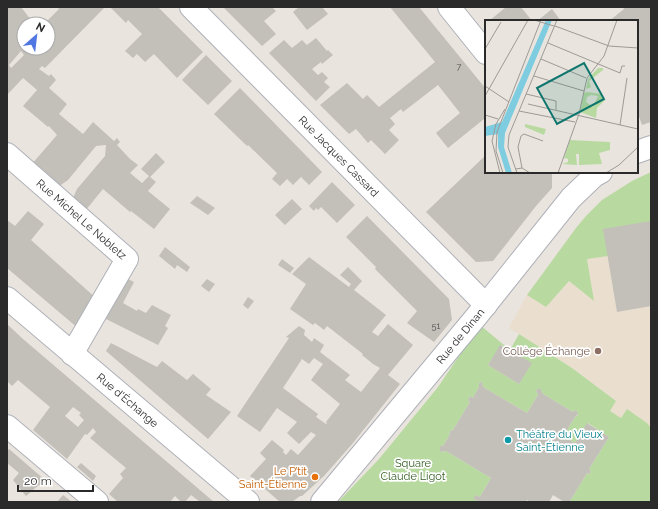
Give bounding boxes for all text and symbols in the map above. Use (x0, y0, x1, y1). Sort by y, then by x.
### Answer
north arrow (16, 16, 56, 56)
text: N (34, 20, 47, 35)
inset map (485, 20, 638, 173)
house number: 7 (457, 62, 462, 72)
street label: Rue Jacques Cassard (296, 113, 381, 200)
street label: Rue Michel Le Nobletz (34, 177, 129, 263)
street label: Rue de Dinan (434, 306, 487, 367)
house number: 51 (432, 321, 441, 331)
place label: Collège Échange (503, 344, 591, 358)
marker: Collège Échange (593, 346, 603, 356)
street label: Rue d'Échange (94, 371, 161, 431)
place label: Théâtre du Vieux Saint-Étienne (516, 428, 603, 454)
marker: Théâtre du Vieux Saint-Étienne (503, 435, 513, 445)
park label: Square Claude Ligot (381, 457, 446, 483)
place label: Le P’tit Saint-Étienne (239, 465, 308, 491)
scale bar (18, 467, 93, 493)
marker: Le P’tit Saint-Étienne (310, 472, 320, 482)
text: 20 m (24, 474, 52, 488)

